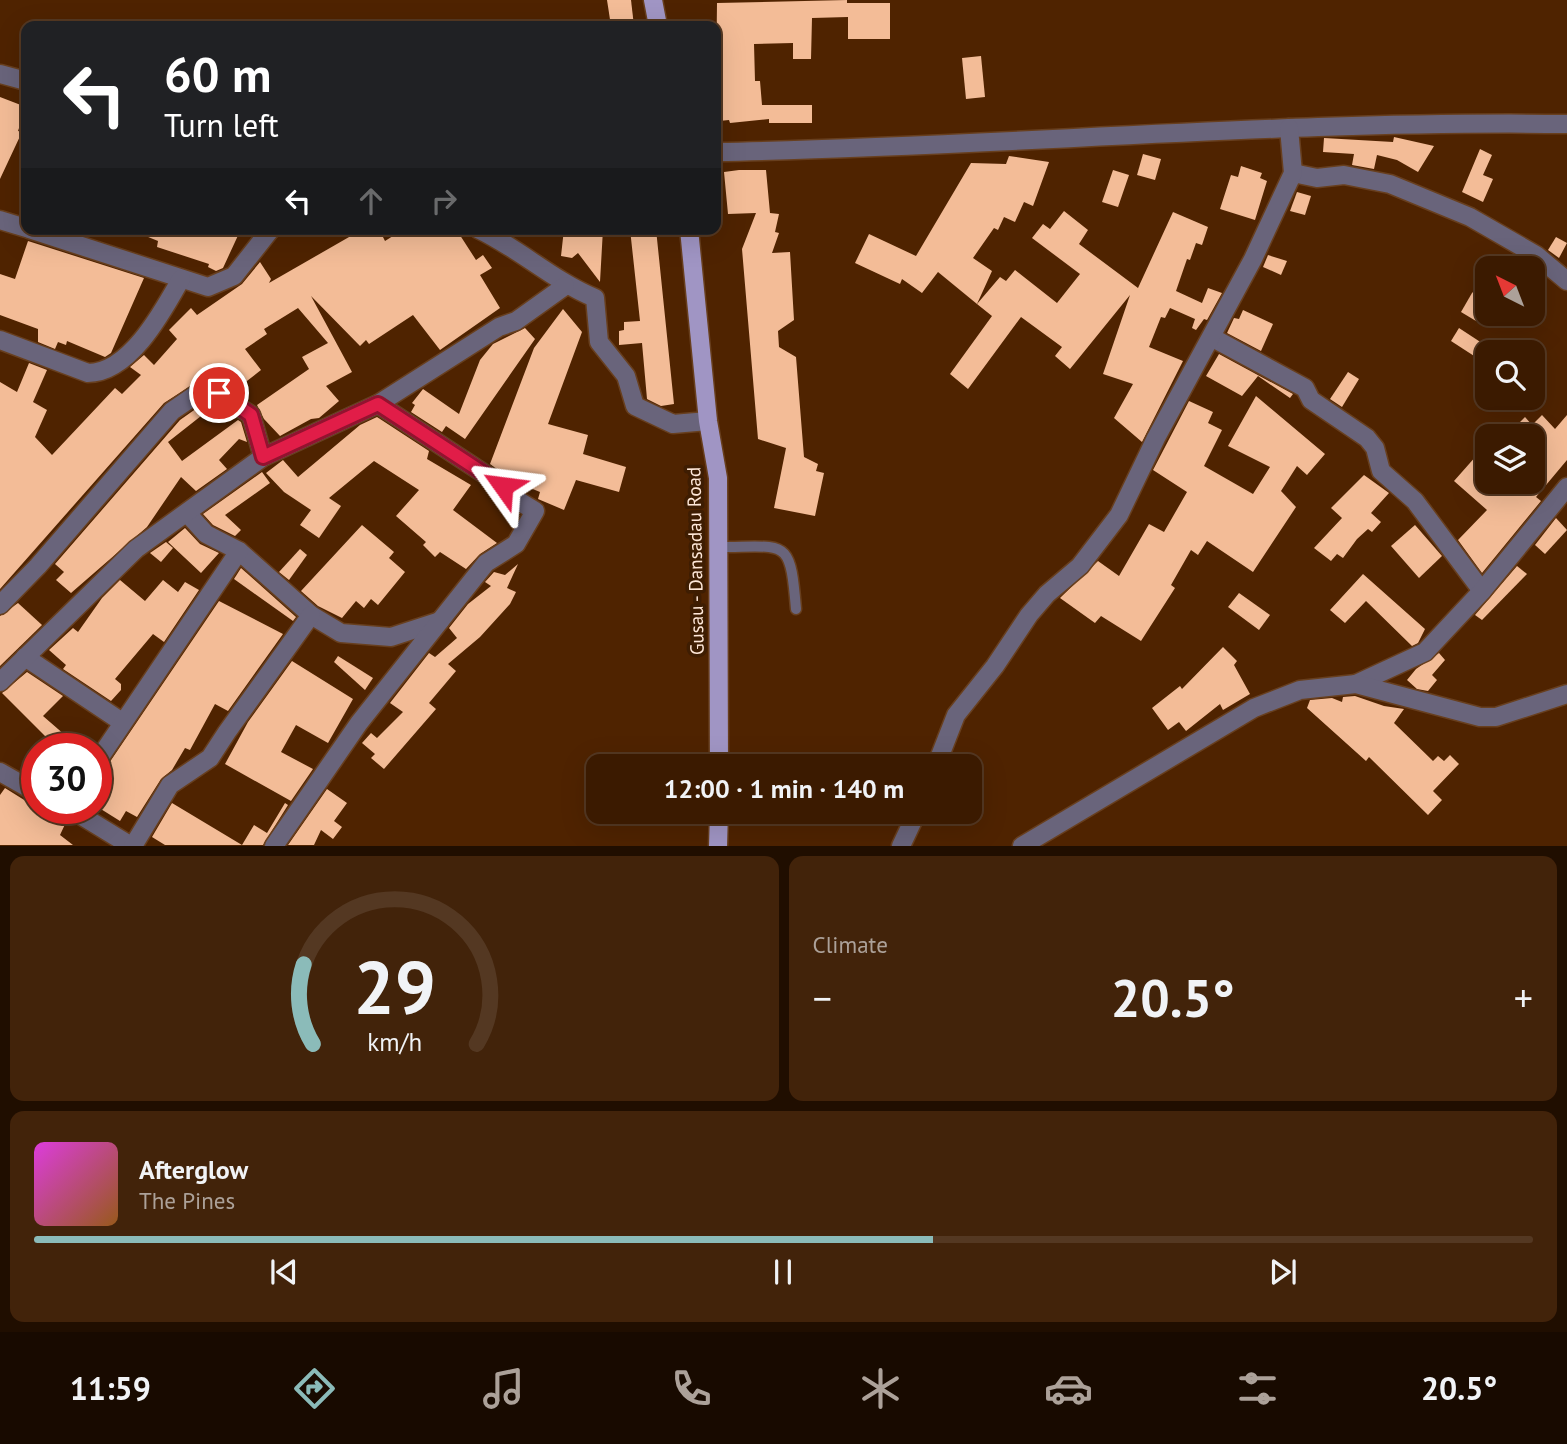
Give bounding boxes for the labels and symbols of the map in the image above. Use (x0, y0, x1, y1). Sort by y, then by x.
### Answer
north arrow (1475, 256, 1545, 326)
pin (189, 363, 249, 423)
position arrow (466, 449, 540, 523)
street label: Gusau - Dansadau Road (681, 467, 709, 655)
speed limit sign: 30 (21, 733, 112, 824)

